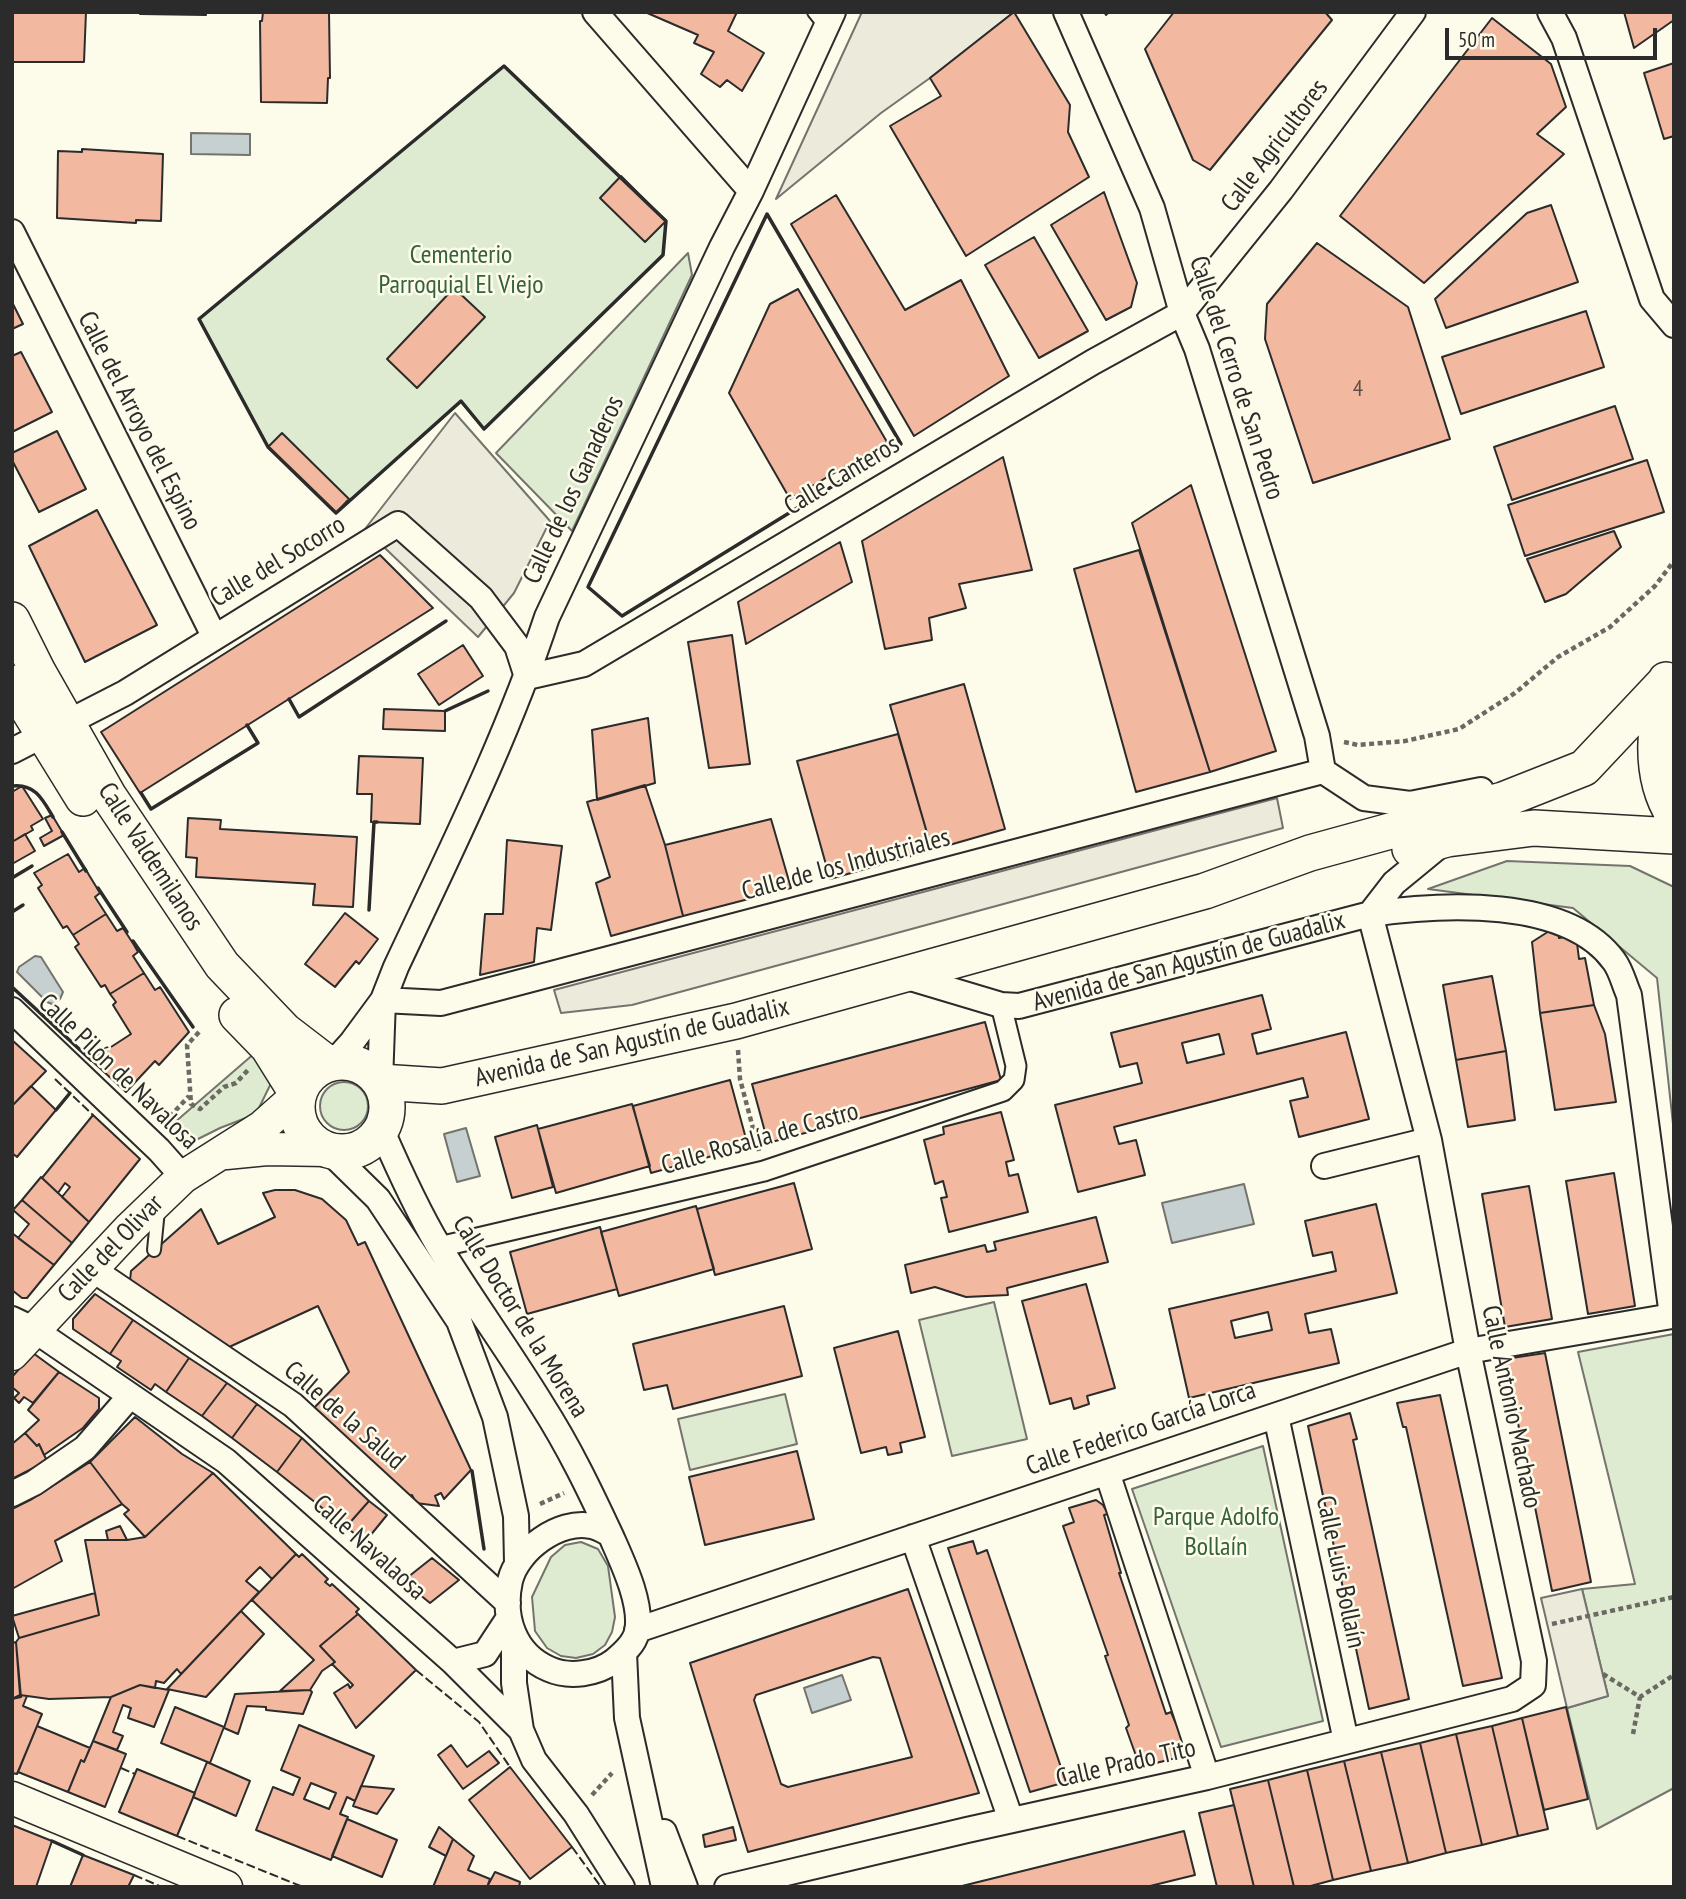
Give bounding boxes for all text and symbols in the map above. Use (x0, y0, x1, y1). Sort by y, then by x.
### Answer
scale bar (1448, 14, 1660, 58)
text: 50 m (1458, 26, 1495, 53)
street label: Calle Agricultores (1215, 74, 1335, 218)
park label: Cementerio Parroquial El Viejo (379, 240, 543, 302)
street label: Calle del Cerro de San Pedro (1182, 252, 1290, 504)
street label: Calle del Arroyo del Espino (70, 307, 208, 535)
house number: 4 (1353, 375, 1363, 403)
street label: Calle de los Ganaderos (517, 391, 631, 589)
street label: Calle Canteros (779, 430, 905, 522)
street label: Calle del Socorro (205, 510, 351, 614)
street label: Calle Valdemilanos (91, 777, 209, 937)
street label: Calle de los Industriales (739, 822, 953, 908)
street label: Avenida de San Agustín de Guadalix (1030, 905, 1348, 1019)
street label: Calle Pilón de Navalosa (31, 988, 205, 1156)
street label: Avenida de San Agustín de Guadalix (472, 992, 792, 1094)
street label: Calle Rosalía de Castro (658, 1096, 862, 1182)
street label: Calle del Olivar (52, 1189, 170, 1309)
street label: Calle Doctor de la Morena (445, 1210, 595, 1424)
street label: Calle Antonio Machado (1474, 1303, 1548, 1511)
street label: Calle de la Salud (277, 1355, 411, 1477)
street label: Calle Federico García Lorca (1022, 1375, 1260, 1483)
street label: Calle Navalaosa (306, 1489, 432, 1607)
street label: Calle Luis Bollaín (1309, 1493, 1371, 1651)
park label: Parque Adolfo Bollaín (1153, 1502, 1279, 1564)
street label: Calle Prado Tito (1053, 1733, 1199, 1795)

